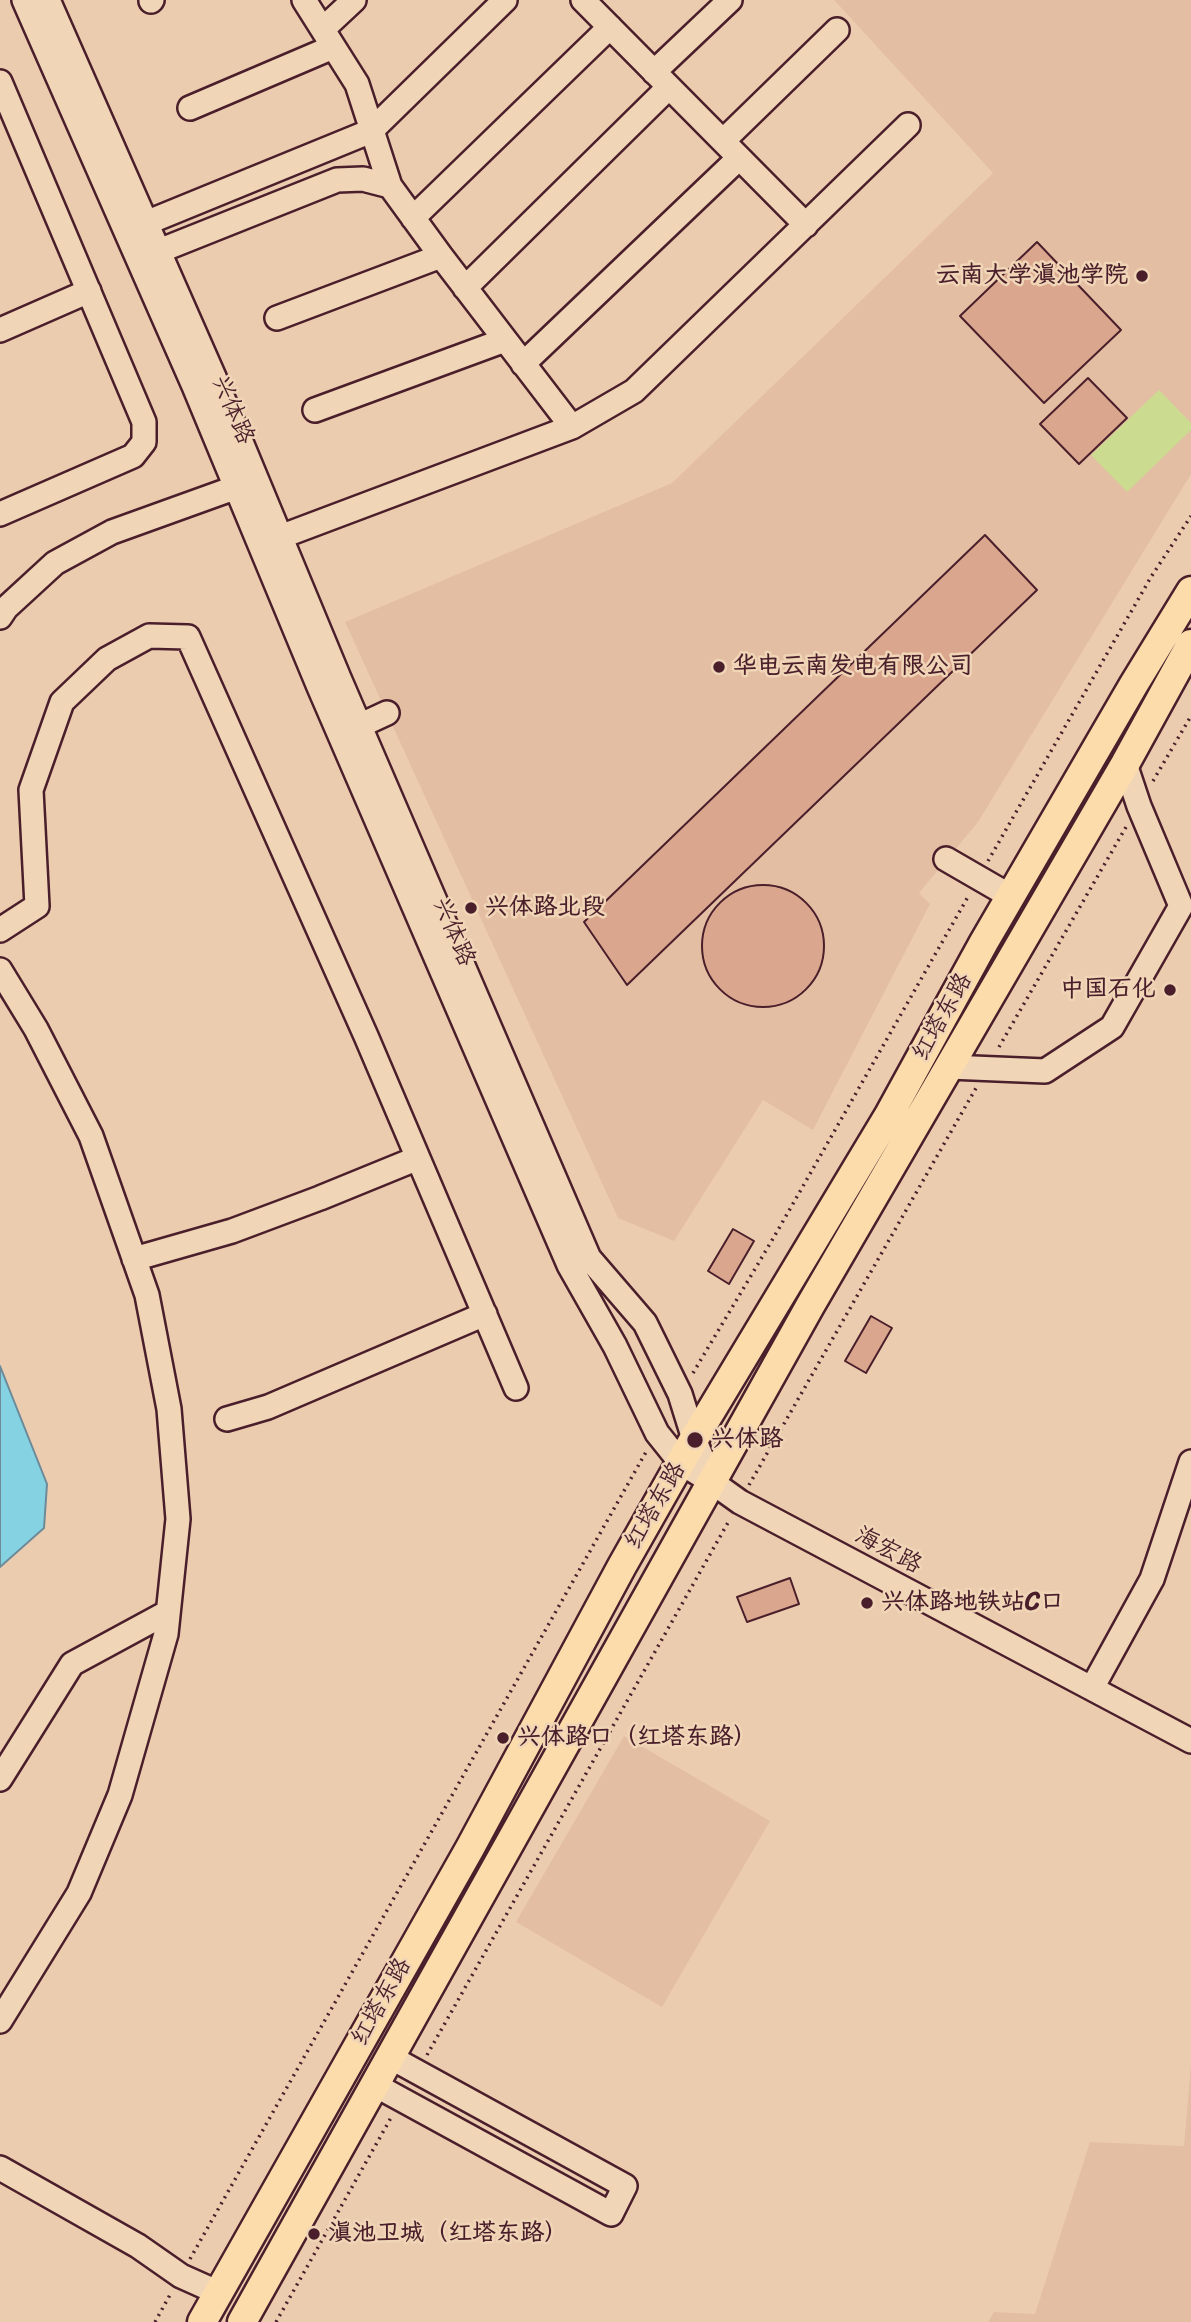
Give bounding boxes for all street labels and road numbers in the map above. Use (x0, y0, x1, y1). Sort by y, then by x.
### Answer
street label: 兴体路 (205, 371, 259, 449)
street label: 兴体路 (426, 893, 480, 971)
street label: 红塔东路 (907, 968, 979, 1066)
street label: 红塔东路 (620, 1457, 692, 1555)
street label: 海宏路 (849, 1521, 927, 1581)
street label: 红塔东路 (346, 1953, 418, 2051)

